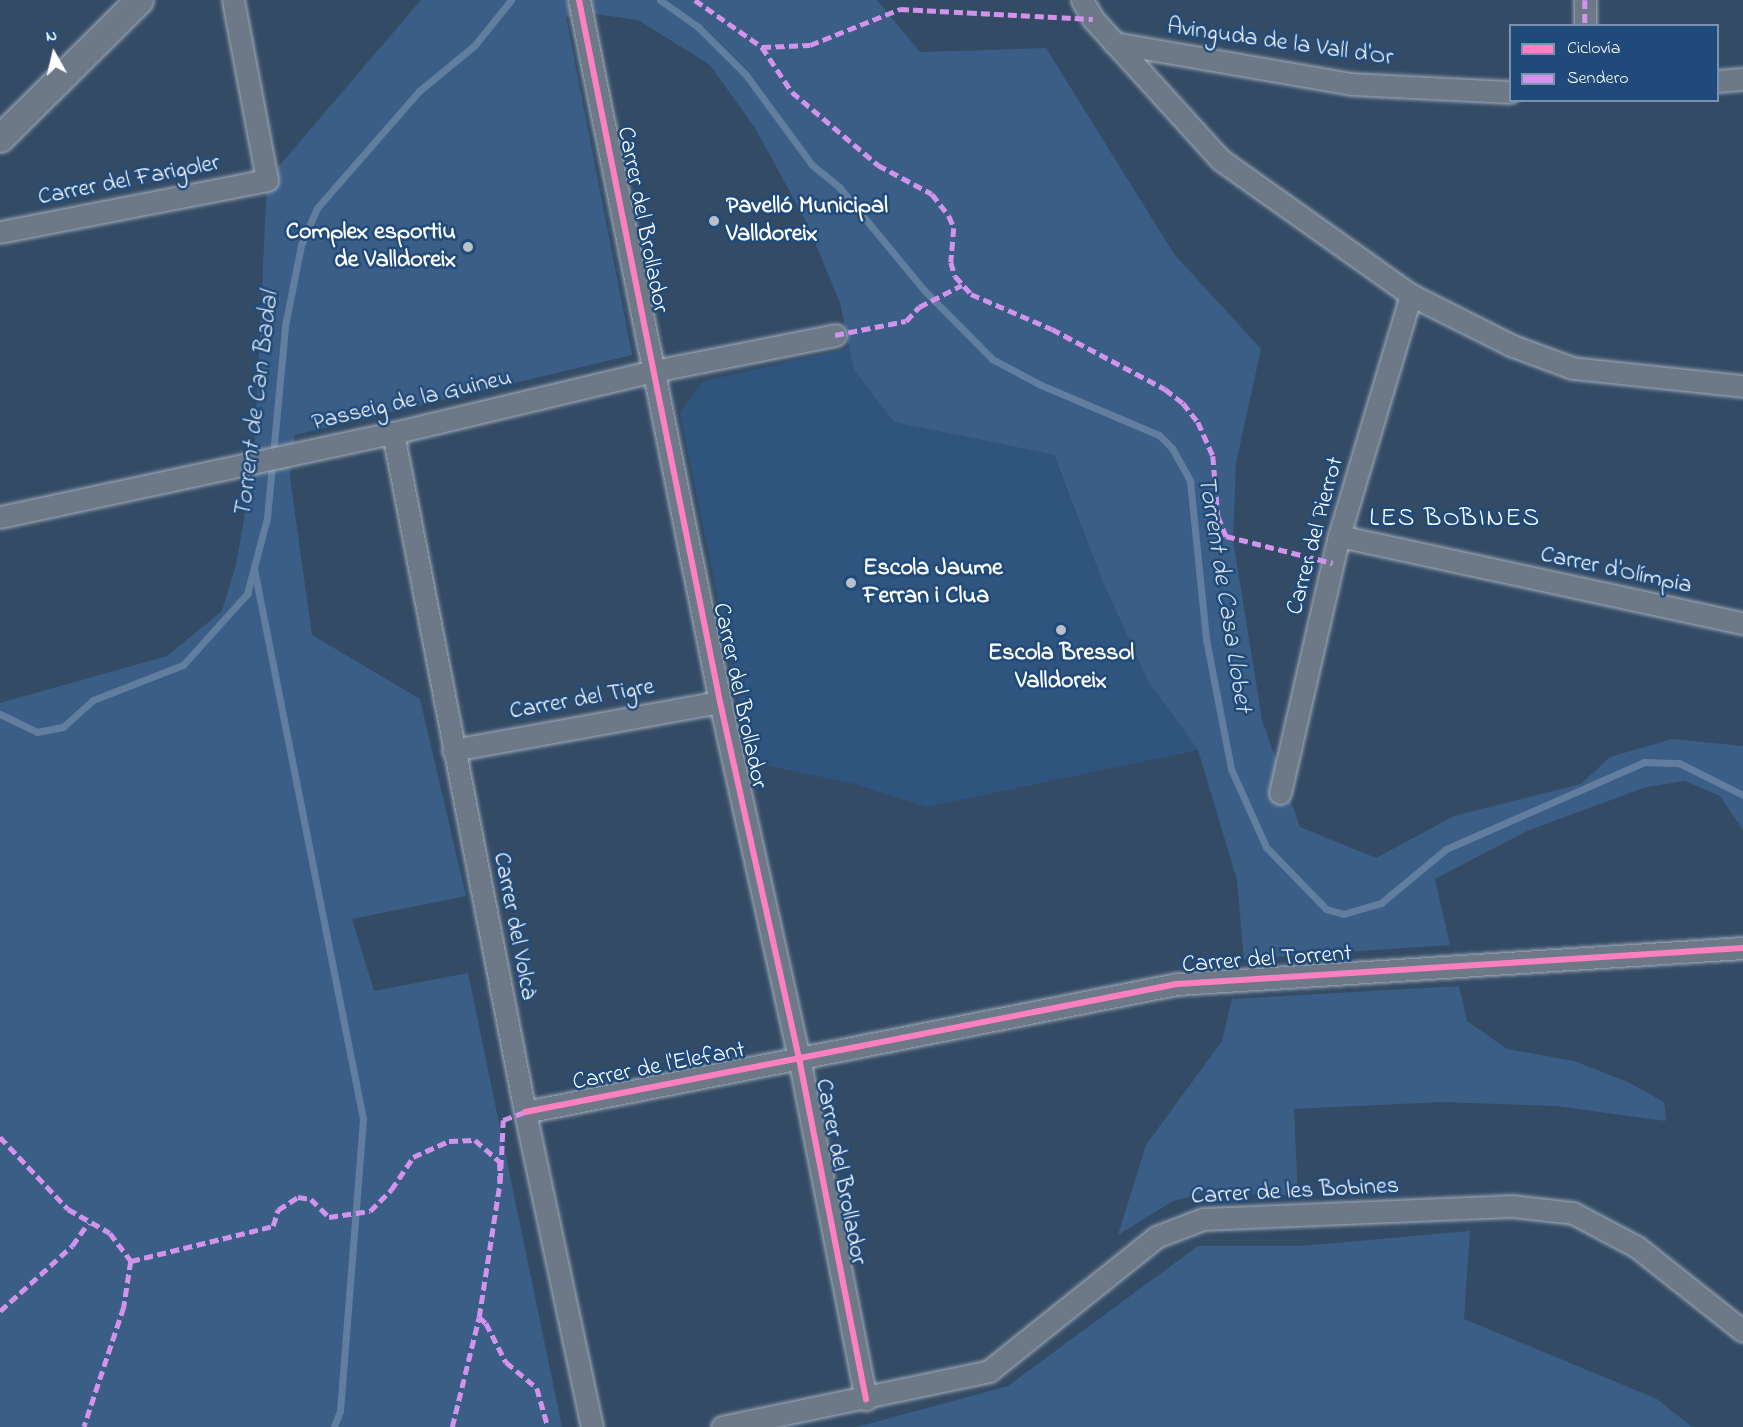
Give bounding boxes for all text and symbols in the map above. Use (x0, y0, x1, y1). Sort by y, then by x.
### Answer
street label: Avinguda de la Vall d'Or (1165, 13, 1395, 73)
north arrow (24, 24, 84, 84)
text: N (44, 24, 59, 49)
legend (1509, 24, 1719, 102)
text: Ciclovía (1567, 36, 1620, 62)
text: Sendero (1567, 66, 1629, 92)
street label: Carrer del Brollador (610, 124, 674, 316)
street label: Carrer del Farigoler (36, 149, 222, 213)
place label: Pavelló Municipal Valldoreix (726, 193, 888, 249)
marker: Pavelló Municipal Valldoreix (707, 214, 721, 228)
place label: Complex esportiu de Valldoreix (286, 219, 456, 275)
marker: Complex esportiu de Valldoreix (461, 240, 475, 254)
water label: Torrent de Can Badal (229, 290, 287, 520)
street label: Passeig de la Guineu (309, 364, 515, 438)
street label: Carrer del Pierrot (1281, 454, 1351, 618)
water label: Torrent de Casa Llobet (1189, 474, 1257, 714)
district label: LES BOBINES (1369, 504, 1541, 536)
street label: Carrer d'Olímpia (1538, 541, 1694, 601)
place label: Escola Jaume Ferran i Clua (863, 555, 1003, 611)
marker: Escola Jaume Ferran i Clua (844, 576, 858, 590)
street label: Carrer del Brollador (705, 600, 773, 792)
marker: Escola Bressol Valldoreix (1054, 623, 1068, 637)
place label: Escola Bressol Valldoreix (988, 640, 1134, 696)
street label: Carrer del Tigre (507, 673, 657, 727)
street label: Carrer del Volcà (486, 850, 542, 1002)
street label: Carrer del Torrent (1181, 940, 1353, 980)
street label: Carrer de l'Elefant (570, 1036, 748, 1098)
street label: Carrer del Brollador (808, 1076, 872, 1268)
street label: Carrer de les Bobines (1190, 1172, 1400, 1212)

